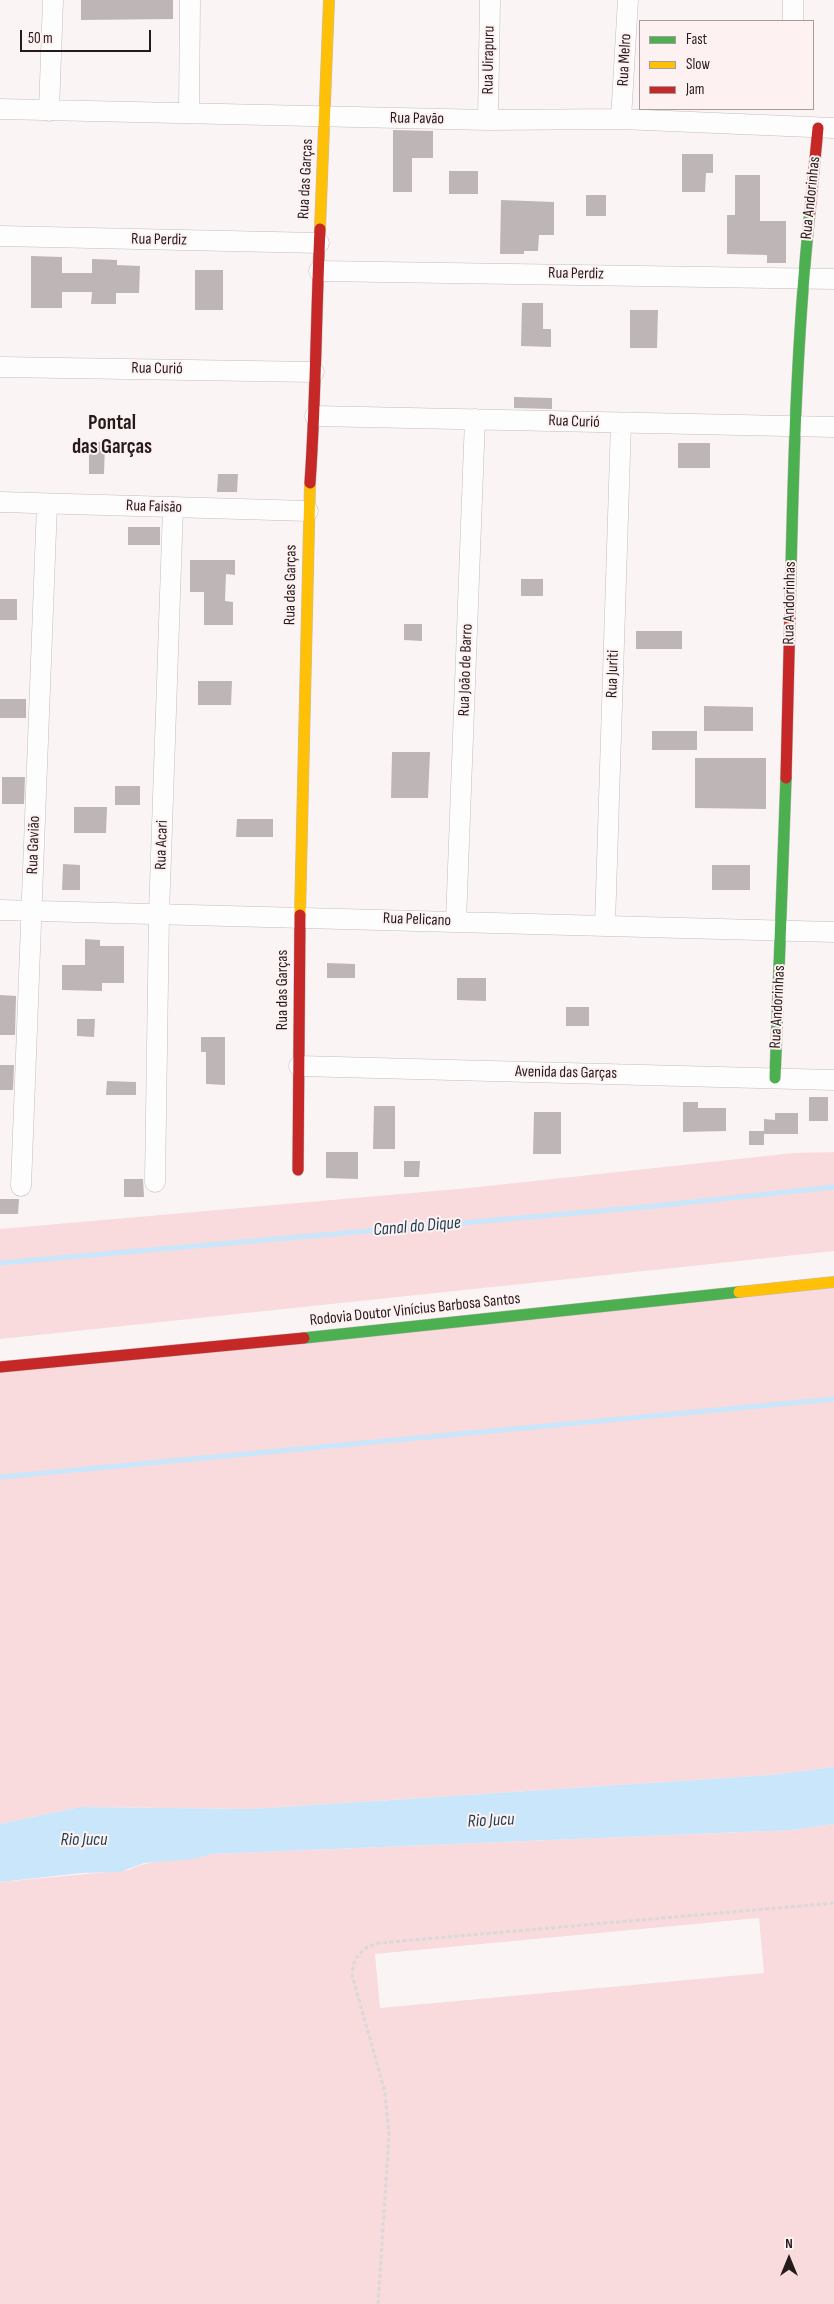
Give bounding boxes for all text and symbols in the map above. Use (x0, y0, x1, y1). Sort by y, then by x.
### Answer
scale bar (22, 20, 154, 52)
legend (639, 20, 814, 110)
street label: Rua Uirapuru (479, 25, 499, 95)
text: 50 m (28, 29, 53, 48)
text: Fast (686, 30, 707, 49)
street label: Rua Melro (614, 33, 636, 87)
text: Slow (686, 55, 710, 74)
text: Jam (686, 80, 704, 99)
street label: Rua Pavão (390, 109, 444, 129)
street label: Rua das Garças (294, 138, 318, 220)
street label: Rua Andorinhas (797, 156, 825, 240)
street label: Rua Perdiz (131, 230, 187, 250)
street label: Rua Perdiz (548, 264, 604, 284)
street label: Rua Curió (131, 359, 183, 379)
district label: Pontal das Garças (72, 411, 152, 461)
street label: Rua Curió (548, 412, 600, 432)
street label: Rua Faisão (126, 496, 182, 518)
street label: Rua das Garças (281, 545, 301, 625)
street label: Rua Andorinhas (780, 561, 800, 645)
street label: Rua João de Barro (455, 623, 477, 717)
street label: Rua Juriti (603, 650, 623, 698)
street label: Rua Gavião (23, 815, 45, 875)
street label: Rua Acari (152, 820, 172, 870)
street label: Rua Pelicano (383, 909, 451, 931)
street label: Rua das Garças (273, 950, 293, 1030)
street label: Rua Andorinhas (766, 965, 790, 1049)
street label: Avenida das Garças (515, 1063, 617, 1083)
water label: Canal do Dique (372, 1212, 462, 1242)
street label: Rodovia Doutor Vinícius Barbosa Santos (309, 1289, 521, 1331)
water label: Rio Jucu (467, 1809, 515, 1833)
water label: Rio Jucu (61, 1829, 107, 1851)
north arrow (764, 2234, 814, 2284)
text: N (785, 2235, 793, 2252)

